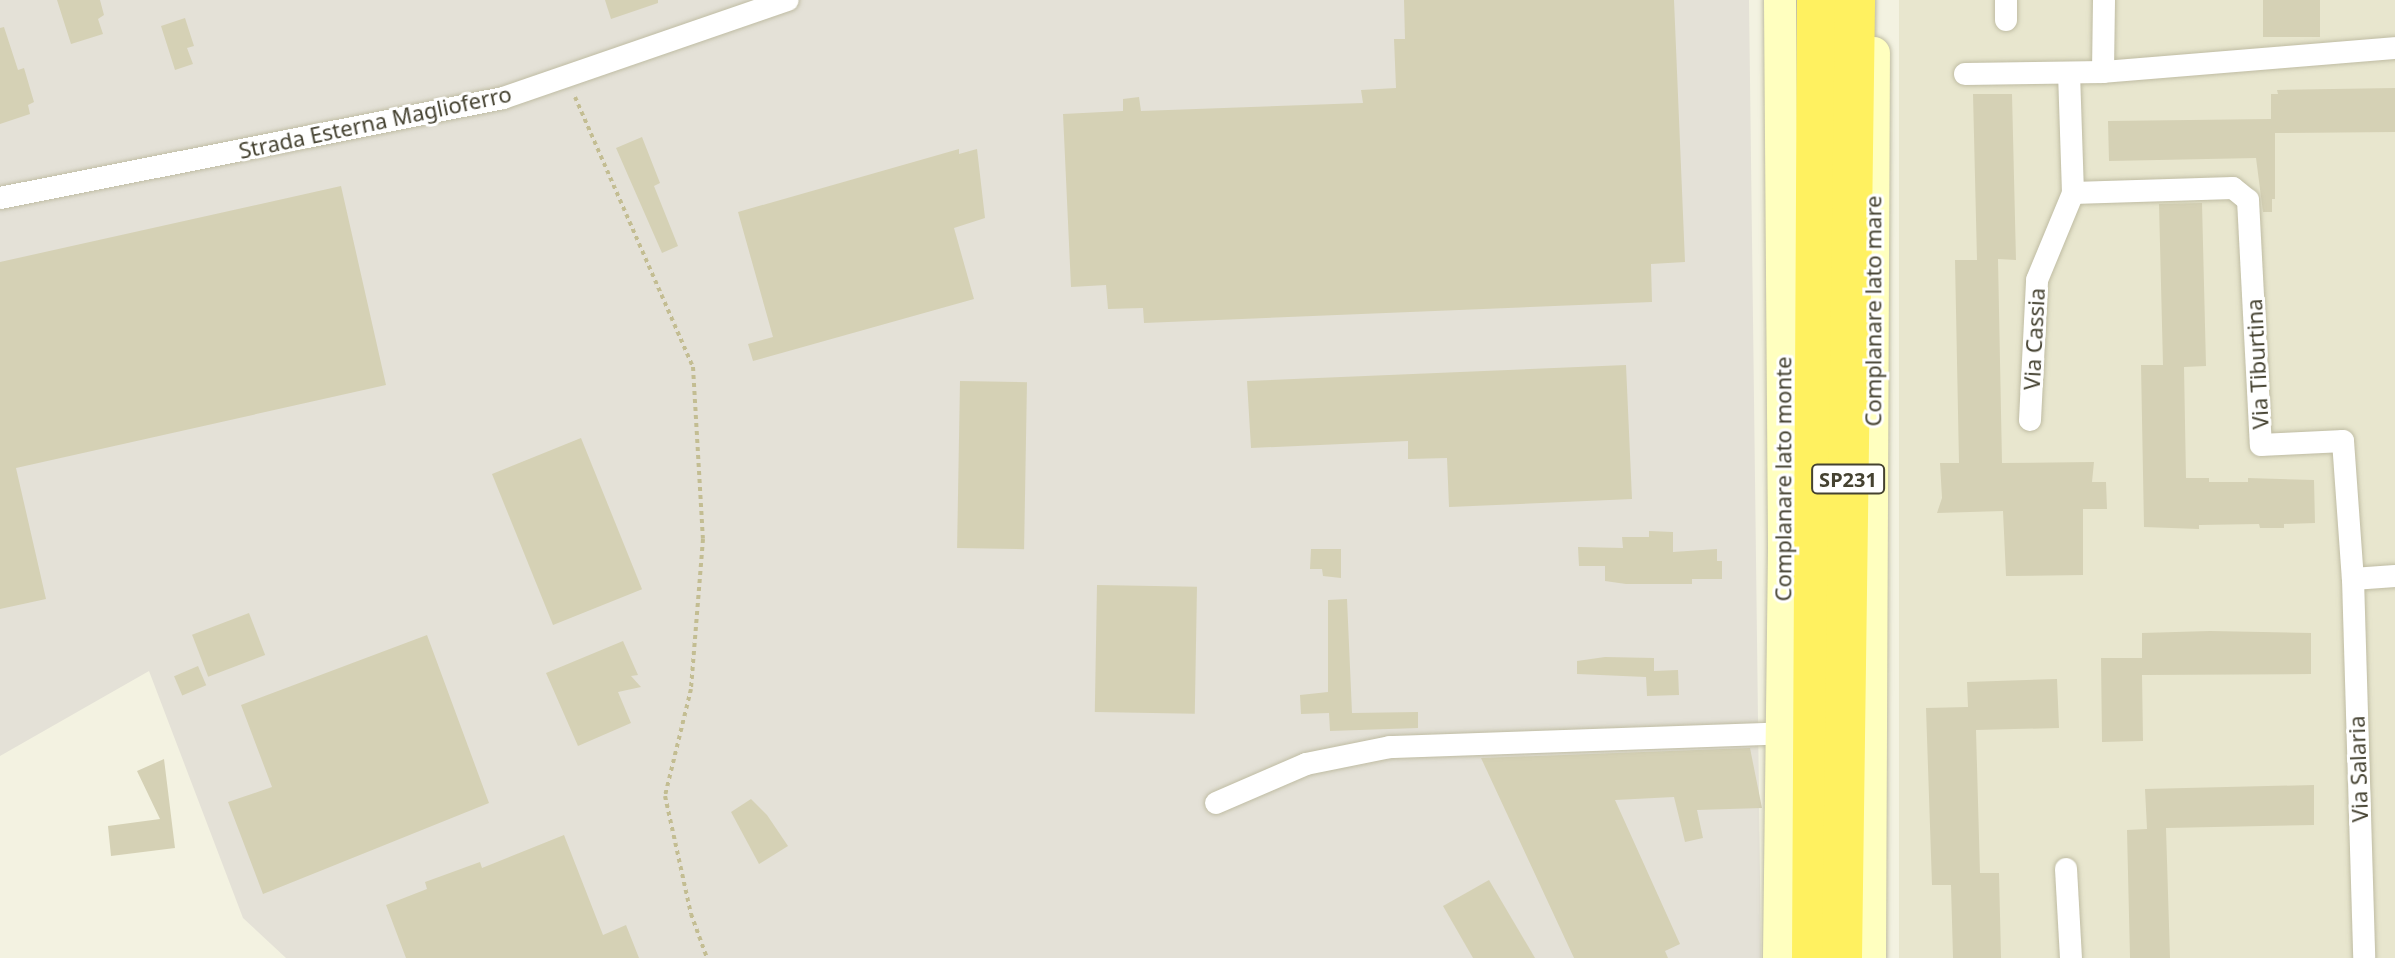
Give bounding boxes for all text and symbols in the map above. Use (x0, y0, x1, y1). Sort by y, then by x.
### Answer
street label: Strada Esterna Maglioferro (236, 80, 514, 164)
street label: Complanare lato mare (1860, 196, 1886, 426)
street label: Via Cassia (2018, 287, 2050, 391)
street label: Via Tiburtina (2240, 298, 2274, 430)
street label: Complanare lato monte (1770, 357, 1796, 601)
road number: SP231 (1810, 463, 1886, 495)
street label: Via Salaria (2343, 715, 2373, 823)

